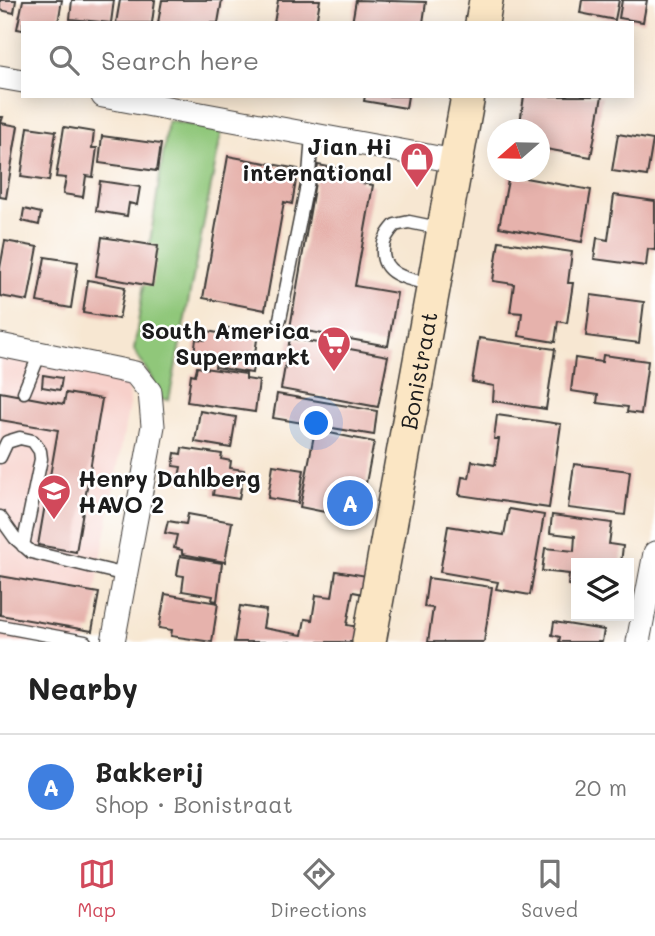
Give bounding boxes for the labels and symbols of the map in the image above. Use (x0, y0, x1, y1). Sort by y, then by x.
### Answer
north arrow (487, 119, 550, 182)
place label: Jian Hi international (242, 131, 392, 187)
shop icon: Jian Hi international (398, 140, 436, 189)
street label: Bonistraat (393, 309, 444, 432)
place label: South America Supermarkt (141, 315, 310, 371)
supermarket icon: South America Supermarkt (315, 324, 353, 373)
your location (299, 406, 333, 440)
place label: Henry Dahlberg HAVO 2 (78, 463, 260, 519)
school or university icon: Henry Dahlberg HAVO 2 (35, 472, 73, 521)
pin: A (327, 477, 373, 529)

